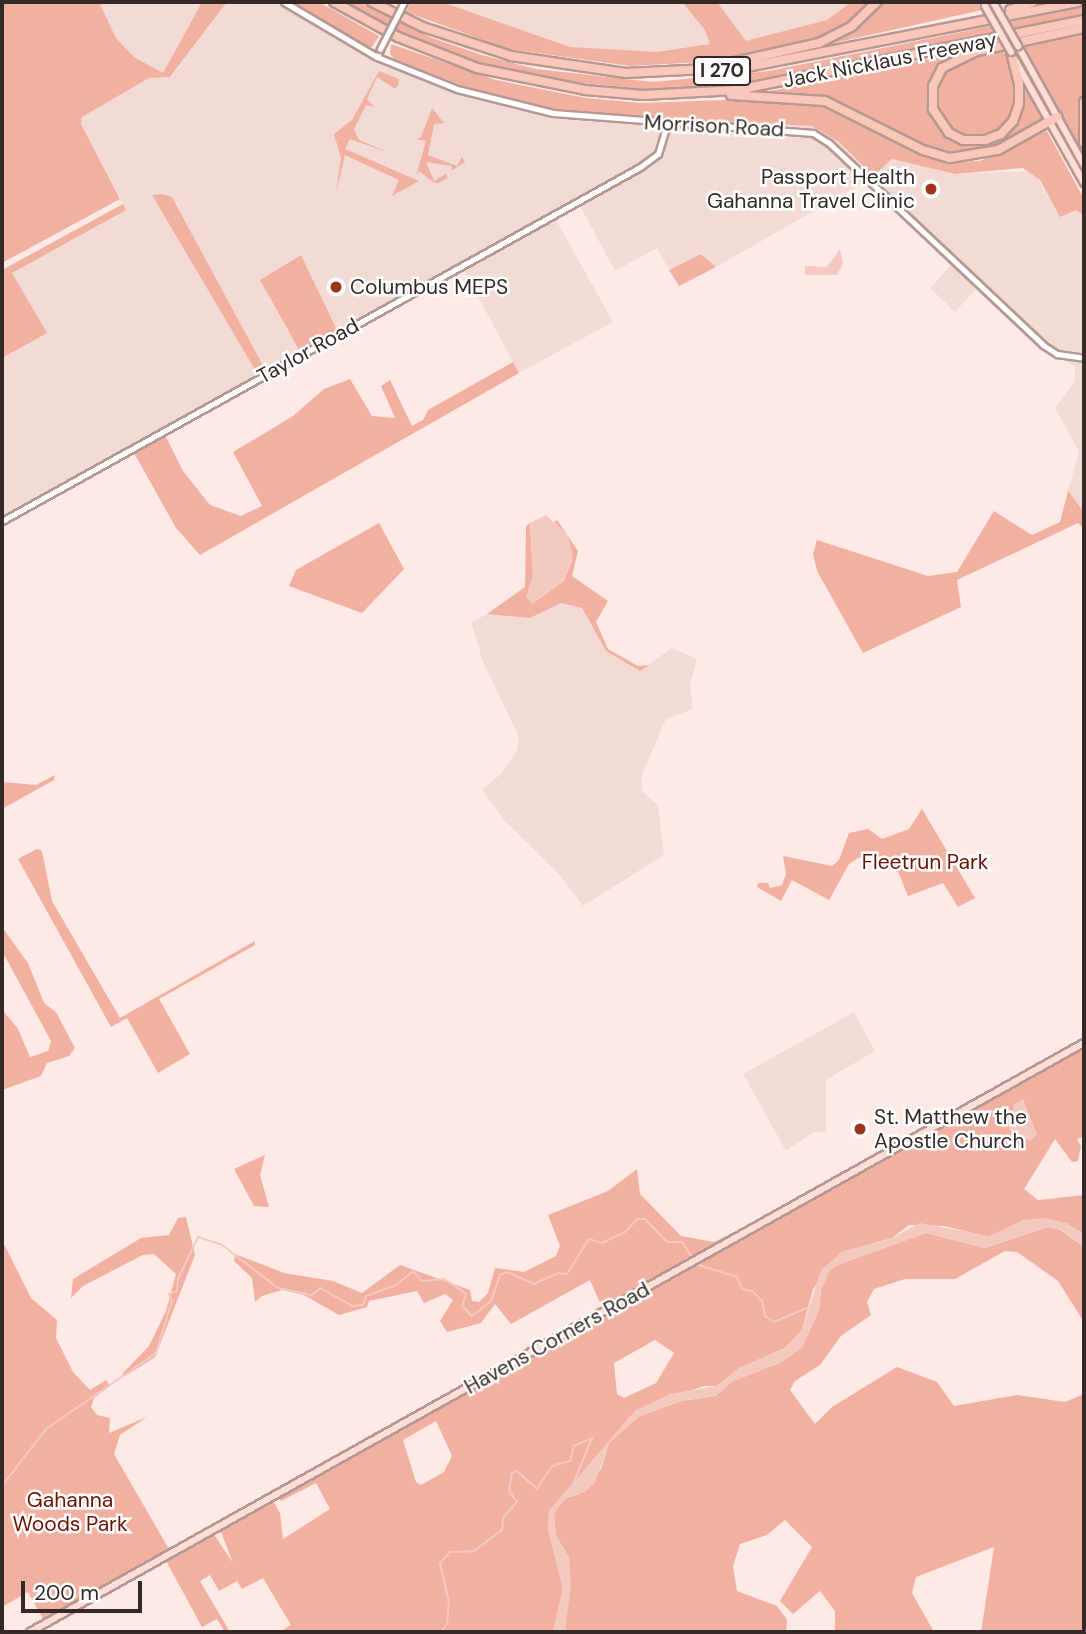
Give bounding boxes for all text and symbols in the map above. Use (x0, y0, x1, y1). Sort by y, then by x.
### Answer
street label: Jack Nicklaus Freeway (781, 27, 999, 93)
road number: I 270 (692, 55, 752, 86)
street label: Morrison Road (643, 110, 785, 142)
place label: Passport Health Gahanna Travel Clinic (707, 164, 915, 214)
marker: Passport Health Gahanna Travel Clinic (921, 179, 941, 199)
place label: Columbus MEPS (350, 274, 508, 300)
marker: Columbus MEPS (328, 279, 344, 295)
street label: Taylor Road (253, 313, 363, 389)
park label: Fleetrun Park (862, 849, 988, 875)
place label: St. Matthew the Apostle Church (874, 1104, 1027, 1154)
marker: St. Matthew the Apostle Church (852, 1121, 868, 1137)
street label: Havens Corners Road (460, 1277, 654, 1399)
park label: Gahanna Woods Park (13, 1487, 127, 1537)
scale bar (24, 1568, 145, 1612)
text: 200 m (34, 1579, 99, 1607)

